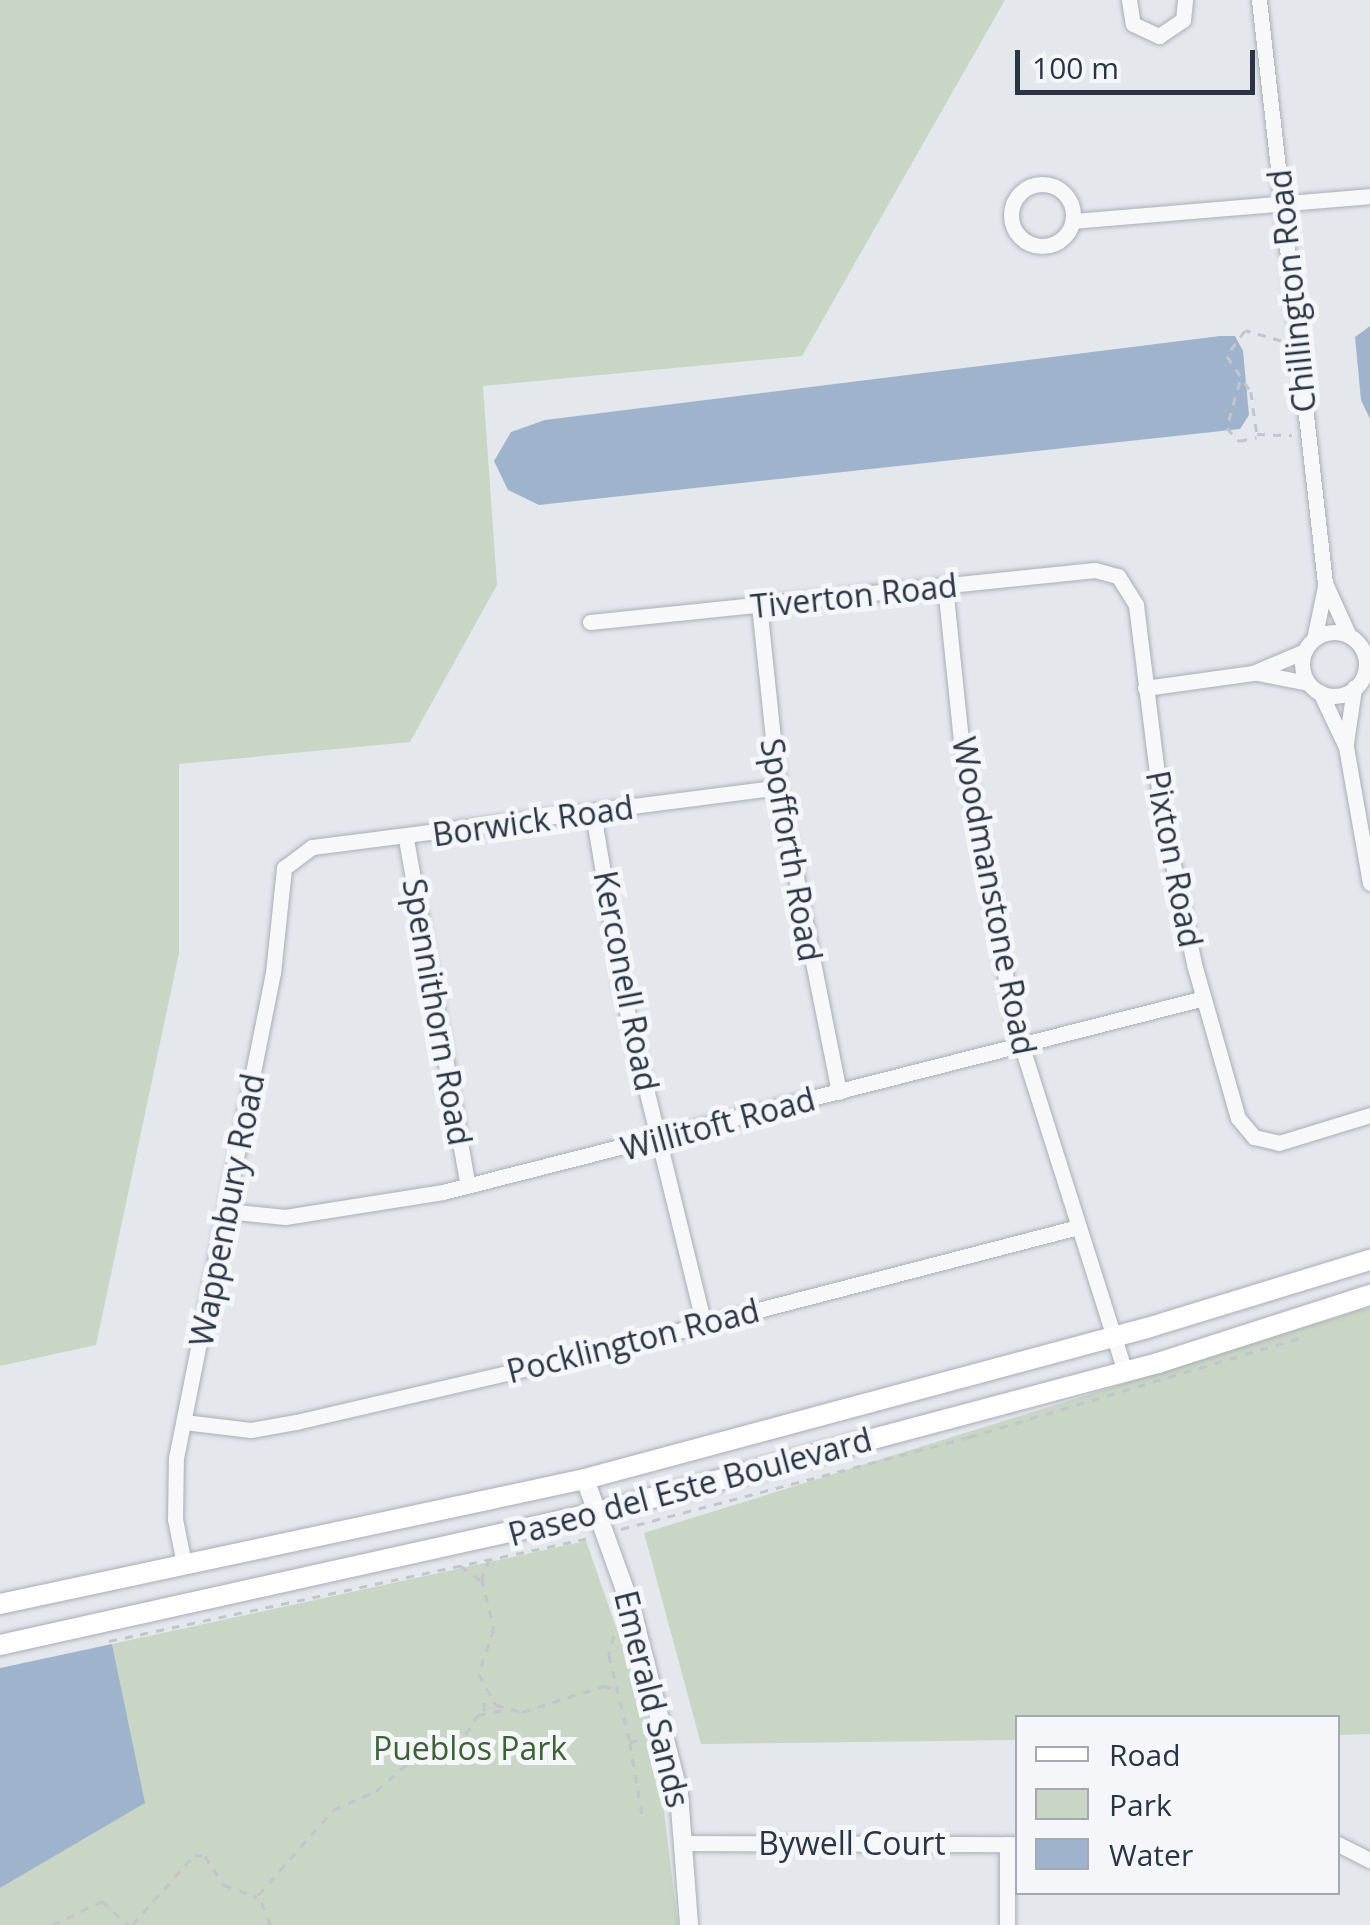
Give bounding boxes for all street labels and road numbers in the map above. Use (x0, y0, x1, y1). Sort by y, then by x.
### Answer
street label: Chillington Road (1260, 168, 1324, 414)
street label: Tiverton Road (749, 566, 959, 626)
street label: Woodmanstone Road (944, 734, 1044, 1058)
street label: Spofforth Road (752, 735, 830, 965)
street label: Pixton Road (1138, 767, 1210, 951)
street label: Borwick Road (430, 788, 636, 854)
street label: Kerconell Road (586, 868, 666, 1094)
street label: Spennithorn Road (395, 876, 479, 1148)
street label: Wappenbury Road (182, 1070, 272, 1350)
street label: Willitoft Road (617, 1080, 819, 1168)
street label: Pocklington Road (503, 1291, 763, 1391)
street label: Paseo del Este Boulevard (504, 1420, 876, 1554)
street label: Emerald Sands (607, 1587, 697, 1811)
street label: Bywell Court (758, 1824, 946, 1862)

